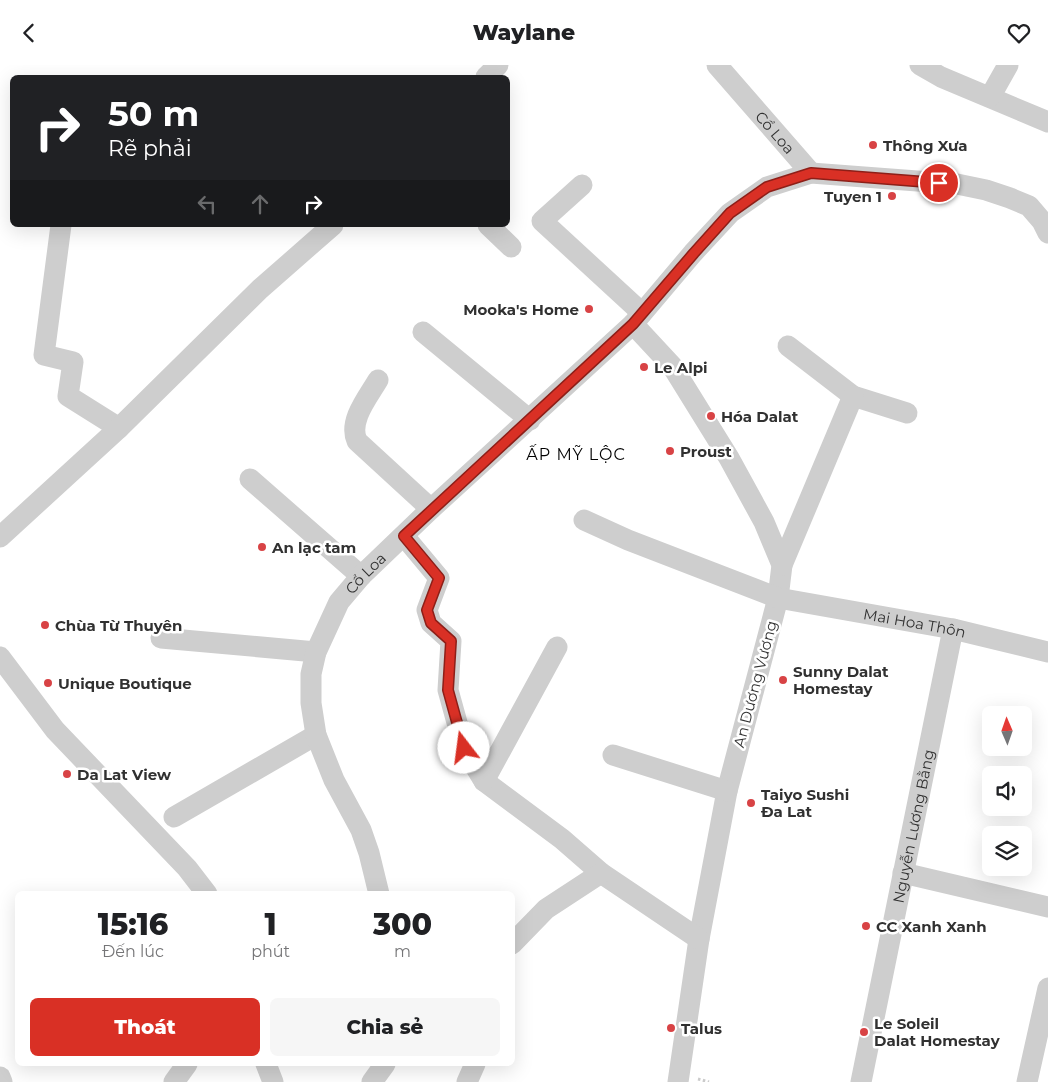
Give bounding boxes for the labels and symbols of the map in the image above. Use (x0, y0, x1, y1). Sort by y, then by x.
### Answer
street label: Cổ Loa (752, 107, 799, 157)
place label: Thông Xưa (883, 136, 968, 155)
marker: Thông Xưa (867, 139, 879, 151)
pin (918, 162, 960, 204)
place label: Tuyen 1 (824, 187, 882, 206)
marker: Tuyen 1 (886, 190, 898, 202)
place label: Mooka's Home (463, 300, 579, 319)
marker: Mooka's Home (583, 303, 595, 315)
place label: Le Alpi (654, 358, 708, 377)
marker: Le Alpi (638, 361, 650, 373)
place label: Hóa Dalat (721, 407, 799, 426)
marker: Hóa Dalat (705, 410, 717, 422)
place label: Proust (680, 442, 732, 461)
district label: ẤP MỸ LỘC (526, 444, 626, 464)
marker: Proust (664, 445, 676, 457)
place label: An lạc tam (271, 538, 356, 557)
marker: An lạc tam (256, 541, 268, 553)
street label: Cổ Loa (341, 548, 390, 598)
street label: Mai Hoa Thôn (862, 604, 968, 641)
place label: Chùa Từ Thuyên (55, 616, 182, 635)
street label: An Dương Vương (729, 618, 781, 750)
marker: Chùa Từ Thuyên (39, 619, 51, 631)
place label: Sunny Dalat Homestay (793, 662, 889, 698)
place label: Unique Boutique (58, 674, 192, 693)
marker: Sunny Dalat Homestay (777, 674, 789, 686)
marker: Unique Boutique (42, 677, 54, 689)
north arrow (982, 706, 1032, 756)
position arrow (437, 721, 489, 773)
street label: Nguyễn Lương Bằng (888, 748, 938, 905)
place label: Da Lat View (77, 765, 172, 784)
marker: Da Lat View (61, 768, 73, 780)
place label: Taiyo Sushi Đa Lat (761, 785, 849, 821)
marker: Taiyo Sushi Đa Lat (745, 797, 757, 809)
place label: CC Xanh Xanh (876, 917, 987, 936)
marker: CC Xanh Xanh (860, 920, 872, 932)
place label: Le Soleil Dalat Homestay (874, 1014, 1001, 1050)
place label: Talus (681, 1019, 722, 1038)
marker: Talus (665, 1022, 677, 1034)
marker: Le Soleil Dalat Homestay (858, 1026, 870, 1038)

